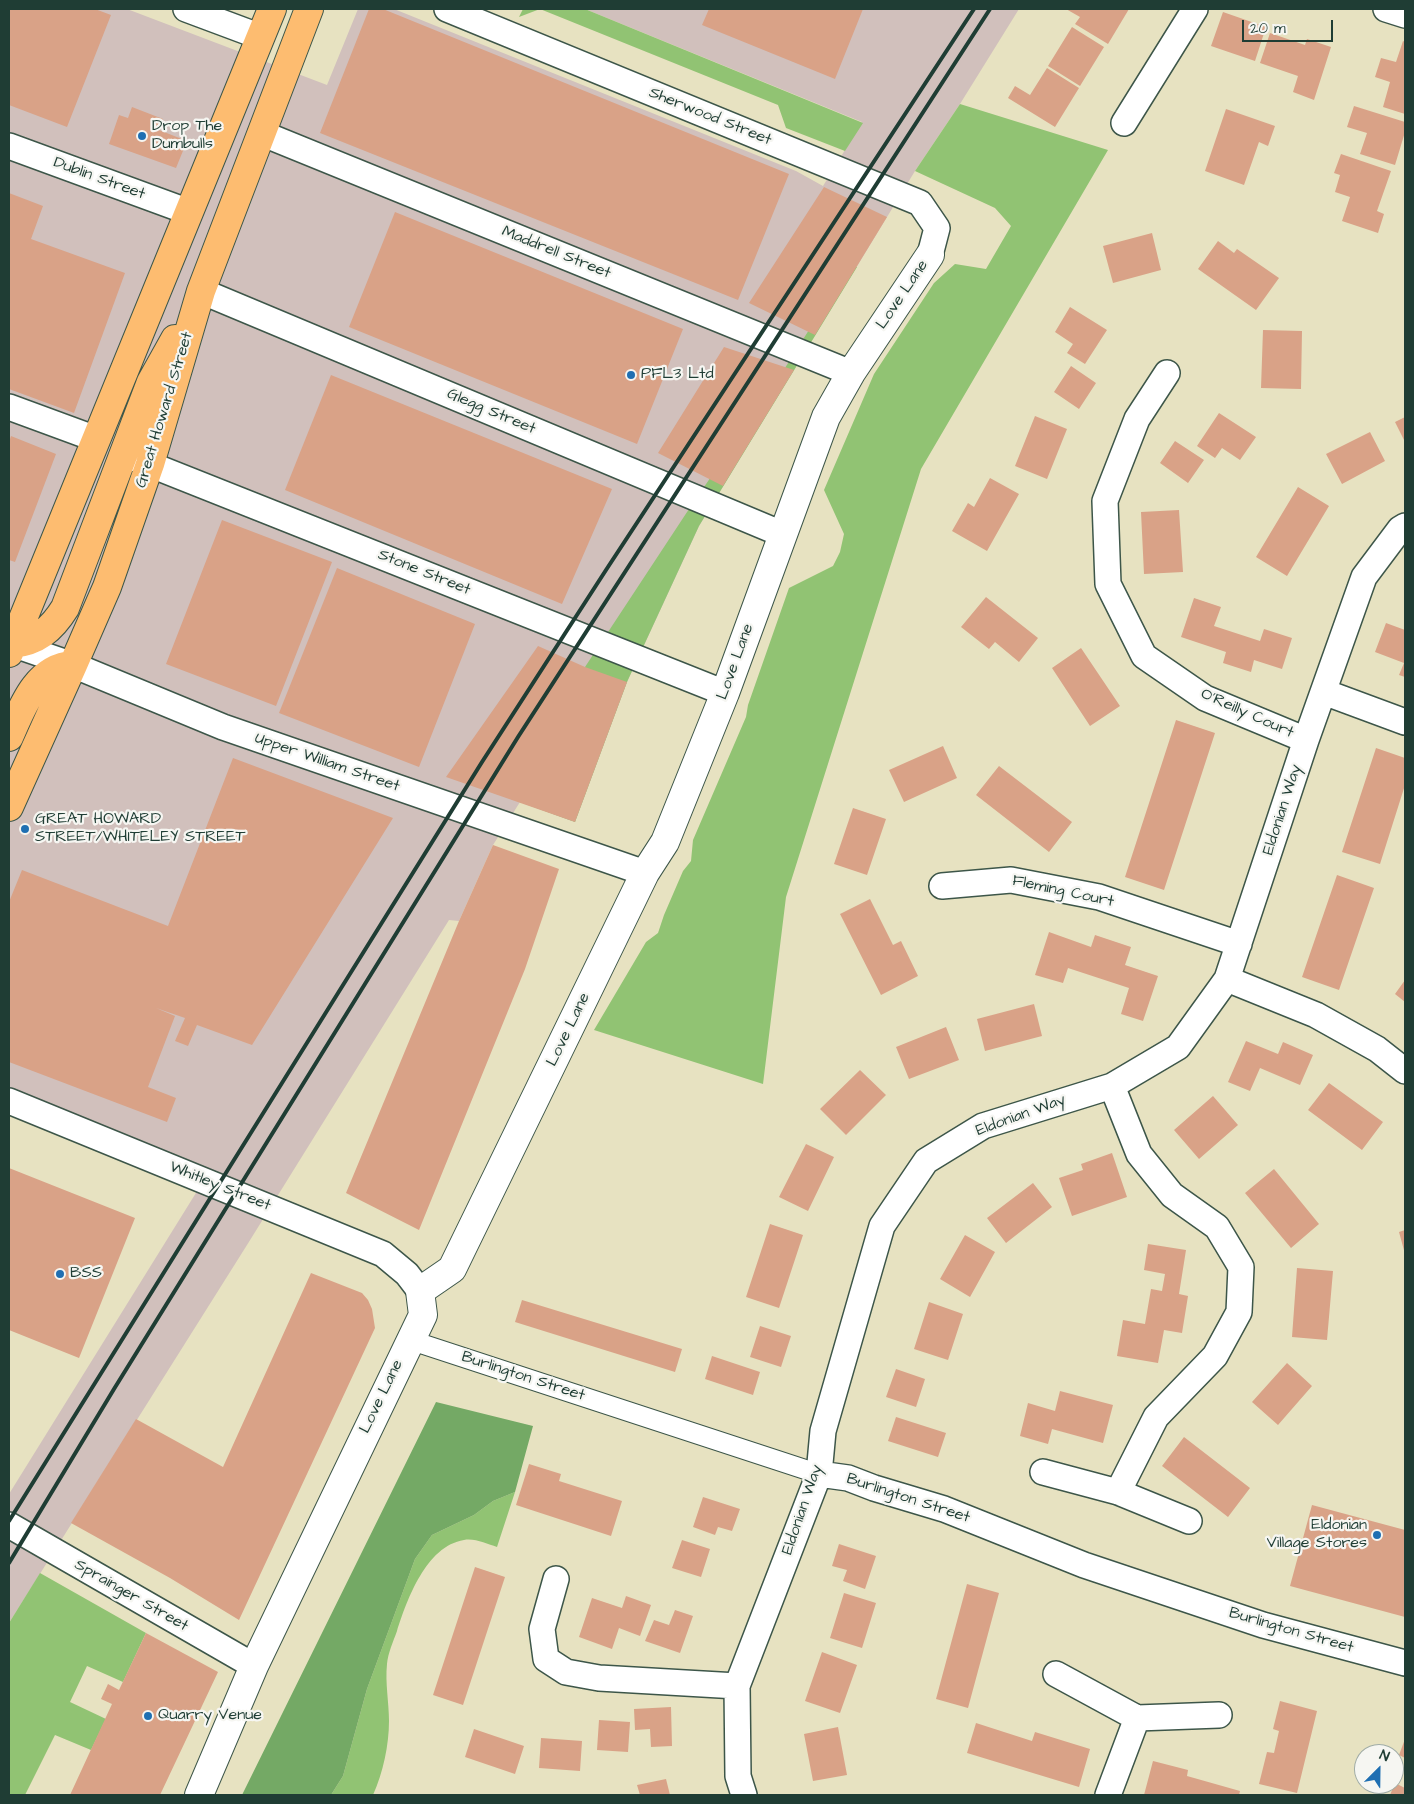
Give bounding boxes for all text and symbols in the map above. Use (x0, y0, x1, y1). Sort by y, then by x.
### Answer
scale bar (1244, 10, 1335, 42)
text: 20 m (1250, 18, 1286, 39)
street label: Sherwood Street (646, 84, 774, 150)
place label: Drop The Dumbulls (152, 117, 222, 155)
marker: Drop The Dumbulls (136, 130, 148, 142)
street label: Dublin Street (51, 154, 147, 204)
street label: Maddrell Street (499, 222, 613, 284)
street label: Love Lane (873, 257, 933, 333)
street label: Great Howard Street (132, 330, 198, 490)
place label: PFL3 Ltd (641, 365, 714, 385)
marker: PFL3 Ltd (625, 369, 637, 381)
street label: Glegg Street (444, 385, 538, 439)
street label: Stone Street (375, 546, 473, 600)
street label: Love Lane (713, 621, 759, 703)
street label: O'Reilly Court (1198, 685, 1296, 743)
street label: Upper William Street (252, 729, 402, 797)
street label: Eldonian Way (1259, 762, 1307, 858)
place label: GREAT HOWARD STREET/WHITELEY STREET (35, 810, 246, 848)
marker: GREAT HOWARD STREET/WHITELEY STREET (19, 823, 31, 835)
street label: Fleming Court (1010, 872, 1116, 912)
street label: Love Lane (543, 990, 595, 1070)
street label: Eldonian Way (973, 1091, 1069, 1141)
street label: Whitley Street (167, 1158, 273, 1216)
place label: BSS (70, 1264, 102, 1284)
marker: BSS (54, 1268, 66, 1280)
street label: Burlington Street (459, 1348, 587, 1406)
street label: Love Lane (356, 1357, 408, 1437)
street label: Eldonian Way (779, 1462, 827, 1558)
street label: Burlington Street (844, 1470, 972, 1528)
place label: Eldonian Village Stores (1267, 1516, 1367, 1554)
marker: Eldonian Village Stores (1371, 1529, 1383, 1541)
street label: Sprainger Street (71, 1556, 191, 1636)
street label: Burlington Street (1226, 1604, 1356, 1658)
place label: Quarry Venue (158, 1706, 262, 1726)
marker: Quarry Venue (142, 1710, 154, 1722)
north arrow (1354, 1744, 1404, 1794)
text: N (1377, 1745, 1392, 1767)

